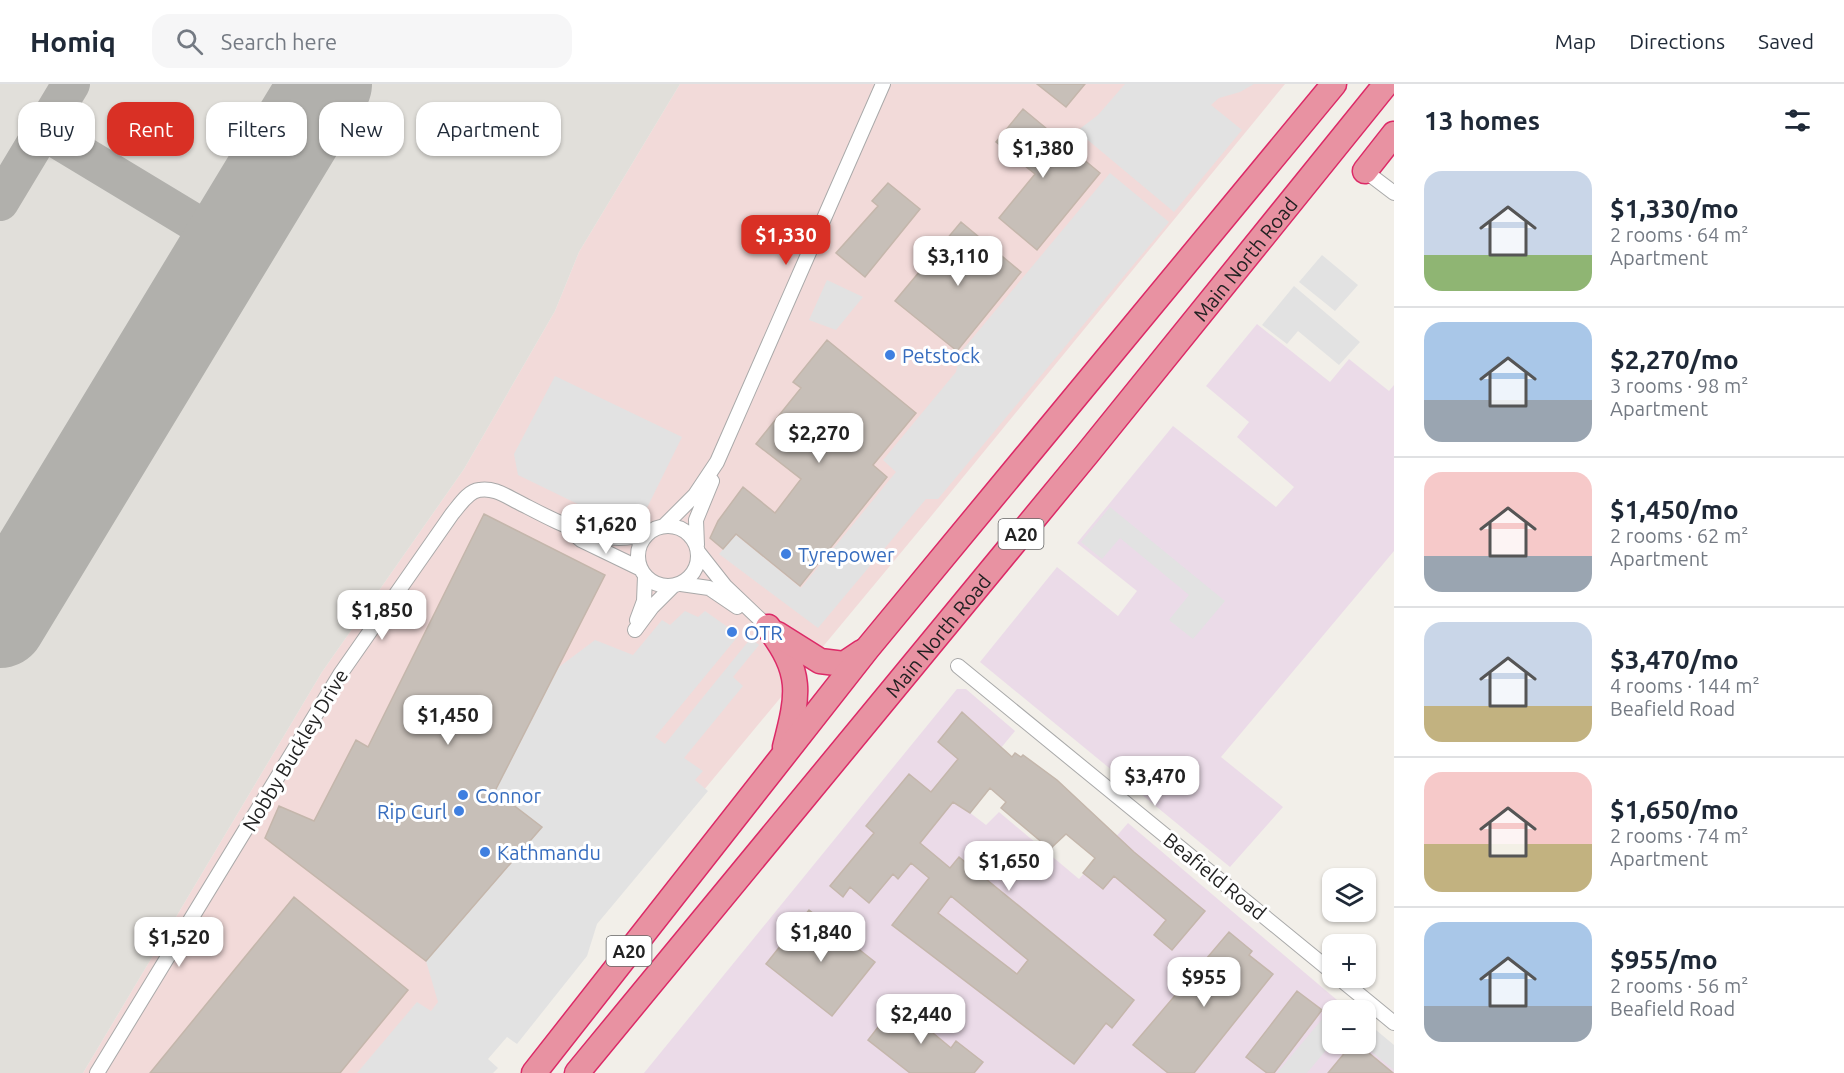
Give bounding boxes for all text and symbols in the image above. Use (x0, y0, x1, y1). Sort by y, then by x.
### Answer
search box (152, 14, 572, 68)
icon: search (173, 25, 206, 58)
text: Homiq (30, 26, 116, 57)
text: Search here (221, 29, 337, 54)
text: Map (1555, 29, 1596, 53)
text: Directions (1629, 29, 1725, 53)
text: Saved (1758, 29, 1814, 53)
chip: Buy (18, 102, 95, 156)
chip: Rent (107, 102, 194, 156)
chip: Filters (206, 102, 307, 156)
chip: New (319, 102, 404, 156)
chip: Apartment (416, 102, 561, 156)
icon: filters (1781, 104, 1814, 137)
text: 13 homes (1424, 106, 1540, 135)
pin: $1,380 (994, 128, 1092, 179)
text: $1,380 (1012, 136, 1074, 159)
street label: Main North Road (1188, 192, 1301, 325)
text: $1,330/mo (1610, 194, 1739, 223)
icon: home (1472, 195, 1544, 267)
pin: $1,330 (737, 215, 835, 266)
text: $1,330 (755, 223, 817, 246)
text: 2 rooms · 64 m² (1610, 223, 1748, 246)
pin: $3,110 (909, 236, 1007, 287)
text: $3,110 (927, 244, 989, 267)
text: Apartment (1610, 246, 1708, 269)
place label: Petstock (902, 344, 980, 367)
text: $2,270/mo (1610, 345, 1739, 374)
icon: home (1472, 346, 1544, 418)
marker: Petstock (883, 348, 897, 362)
text: 3 rooms · 98 m² (1610, 374, 1748, 397)
text: Apartment (1610, 397, 1708, 420)
pin: $2,270 (770, 413, 868, 464)
text: $2,270 (788, 421, 850, 444)
text: $1,450/mo (1610, 495, 1739, 524)
icon: home (1472, 496, 1544, 568)
pin: $1,620 (557, 504, 655, 555)
text: $1,620 (575, 512, 637, 535)
road number: A20 (998, 519, 1044, 549)
text: 2 rooms · 62 m² (1610, 524, 1748, 547)
place label: Tyrepower (798, 543, 895, 566)
marker: Tyrepower (779, 547, 793, 561)
text: Apartment (1610, 547, 1708, 570)
street label: Main North Road (880, 569, 995, 701)
pin: $1,850 (333, 590, 431, 641)
text: $1,850 (351, 598, 413, 621)
place label: OTR (744, 621, 783, 644)
marker: OTR (725, 625, 739, 639)
text: $3,470/mo (1610, 645, 1739, 674)
icon: home (1472, 646, 1544, 718)
street label: Nobby Buckley Drive (238, 665, 352, 835)
text: 4 rooms · 144 m² (1610, 674, 1760, 697)
pin: $1,450 (399, 695, 497, 746)
text: Beafield Road (1610, 697, 1735, 720)
text: $1,450 (417, 703, 479, 726)
pin: $3,470 (1106, 756, 1204, 807)
text: $3,470 (1124, 764, 1186, 787)
place label: Connor (475, 784, 541, 807)
marker: Connor (456, 788, 470, 802)
text: $1,650/mo (1610, 795, 1739, 824)
icon: home (1472, 796, 1544, 868)
place label: Rip Curl (377, 800, 447, 823)
marker: Rip Curl (452, 804, 466, 818)
text: 2 rooms · 74 m² (1610, 824, 1748, 847)
street label: Beafield Road (1159, 828, 1271, 924)
place label: Kathmandu (497, 841, 601, 864)
pin: $1,650 (960, 841, 1058, 892)
marker: Kathmandu (478, 845, 492, 859)
text: Apartment (1610, 847, 1708, 870)
text: $1,650 (978, 849, 1040, 872)
map controls (1322, 868, 1376, 1054)
button: layers (1322, 868, 1376, 922)
pin: $1,840 (772, 912, 870, 963)
pin: $1,520 (130, 917, 228, 968)
text: $1,840 (790, 920, 852, 943)
text: $1,520 (148, 925, 210, 948)
button: + (1322, 934, 1376, 988)
road number: A20 (606, 936, 652, 966)
text: $955/mo (1610, 945, 1718, 974)
icon: home (1472, 946, 1544, 1018)
pin: $955 (1168, 957, 1240, 1008)
text: $955 (1181, 965, 1227, 988)
text: 2 rooms · 56 m² (1610, 974, 1748, 997)
pin: $2,440 (872, 994, 970, 1045)
text: Beafield Road (1610, 997, 1735, 1020)
button: − (1322, 1000, 1376, 1054)
text: $2,440 (890, 1002, 952, 1025)

